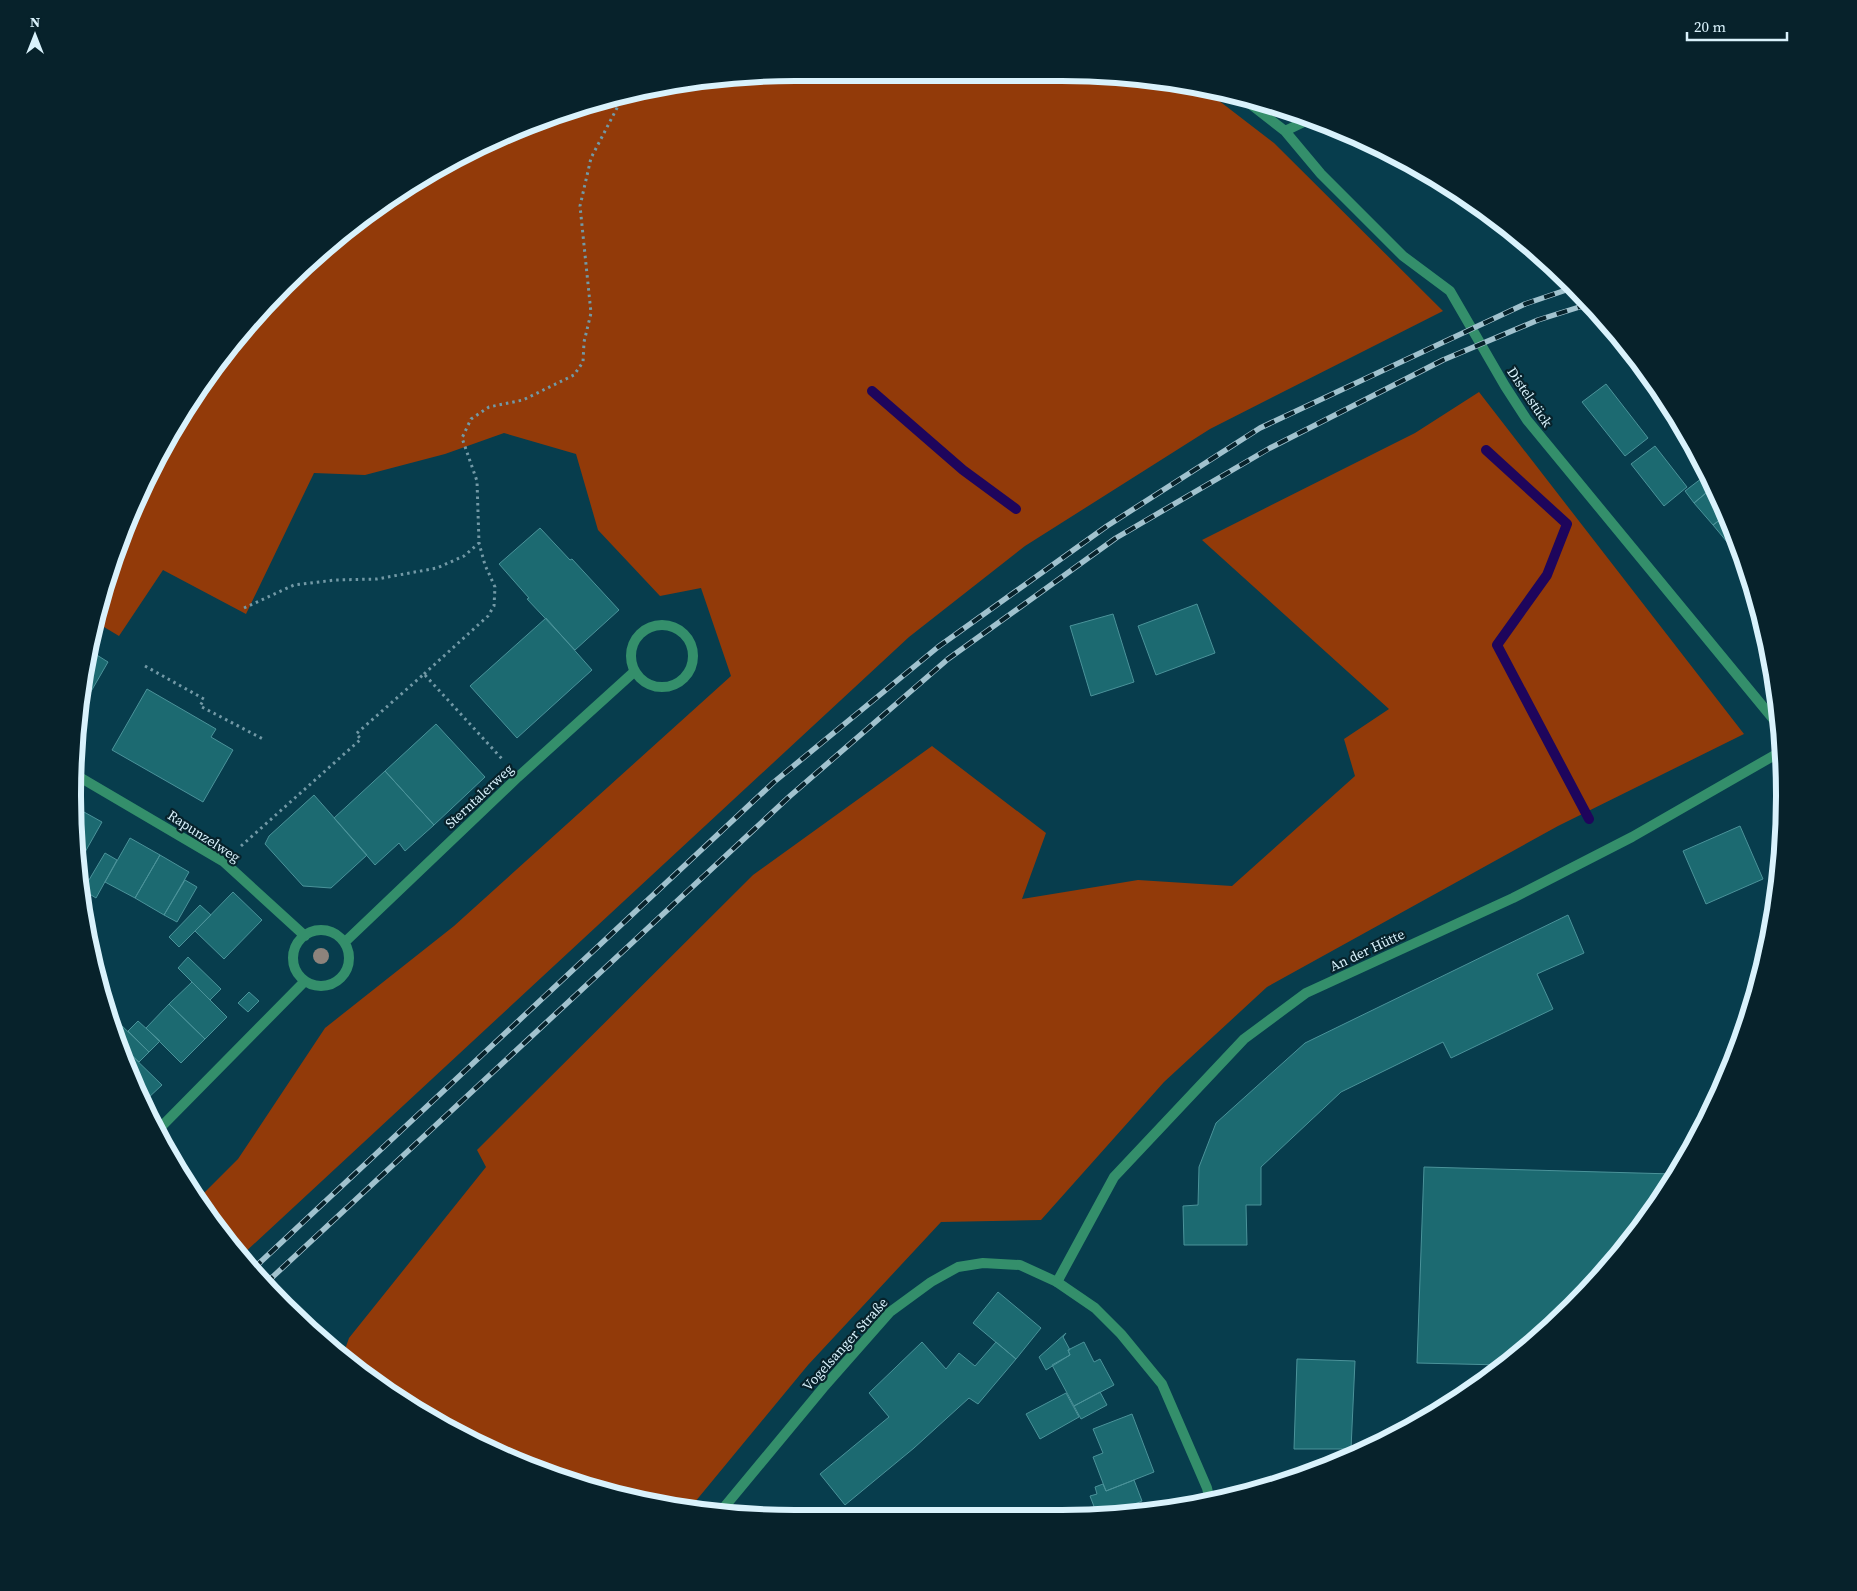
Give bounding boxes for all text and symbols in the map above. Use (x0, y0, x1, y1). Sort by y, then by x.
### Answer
north arrow (10, 10, 60, 60)
scale bar (1687, 10, 1787, 42)
text: N (30, 12, 40, 32)
text: 20 m (1694, 16, 1726, 37)
street label: Distelstück (1502, 363, 1558, 431)
street label: Sterntalerweg (440, 759, 518, 833)
street label: Rapunzelweg (164, 805, 244, 867)
street label: An der Hütte (1326, 924, 1408, 976)
street label: Vogelsanger Straße (798, 1293, 892, 1395)

